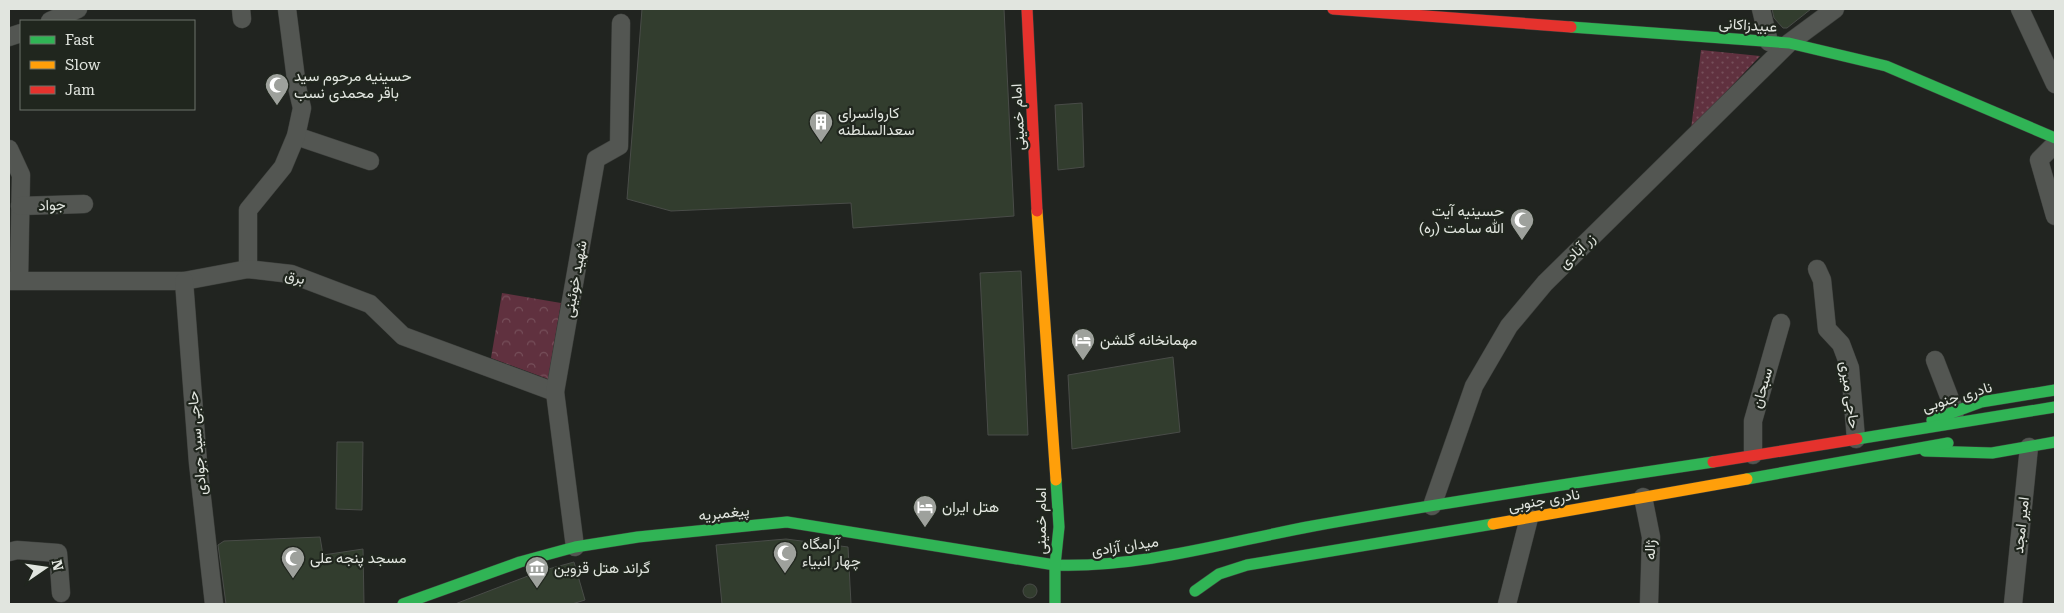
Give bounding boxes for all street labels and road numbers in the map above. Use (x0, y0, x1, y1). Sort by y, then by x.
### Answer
street label: عبیدزاکانی (1718, 14, 1778, 37)
street label: امام خمینی (1007, 83, 1030, 151)
street label: جواد (38, 196, 66, 214)
street label: زر آبادی (1555, 229, 1600, 273)
street label: شهید خوئینی (559, 239, 592, 319)
street label: برق (283, 266, 307, 288)
street label: حاجی میری (1835, 360, 1864, 430)
street label: سبحان (1748, 365, 1776, 410)
street label: نادری جنوبی (1920, 378, 1994, 417)
street label: حاجی سید جوادی (183, 390, 212, 496)
street label: نادری جنوبی (1507, 485, 1581, 516)
street label: امام خمینی (1032, 488, 1051, 555)
street label: امیر امجد (2009, 496, 2033, 554)
street label: پیغمبریه (698, 501, 751, 526)
street label: میدان آزادی (1090, 532, 1160, 561)
street label: ژاله (1641, 539, 1659, 560)

